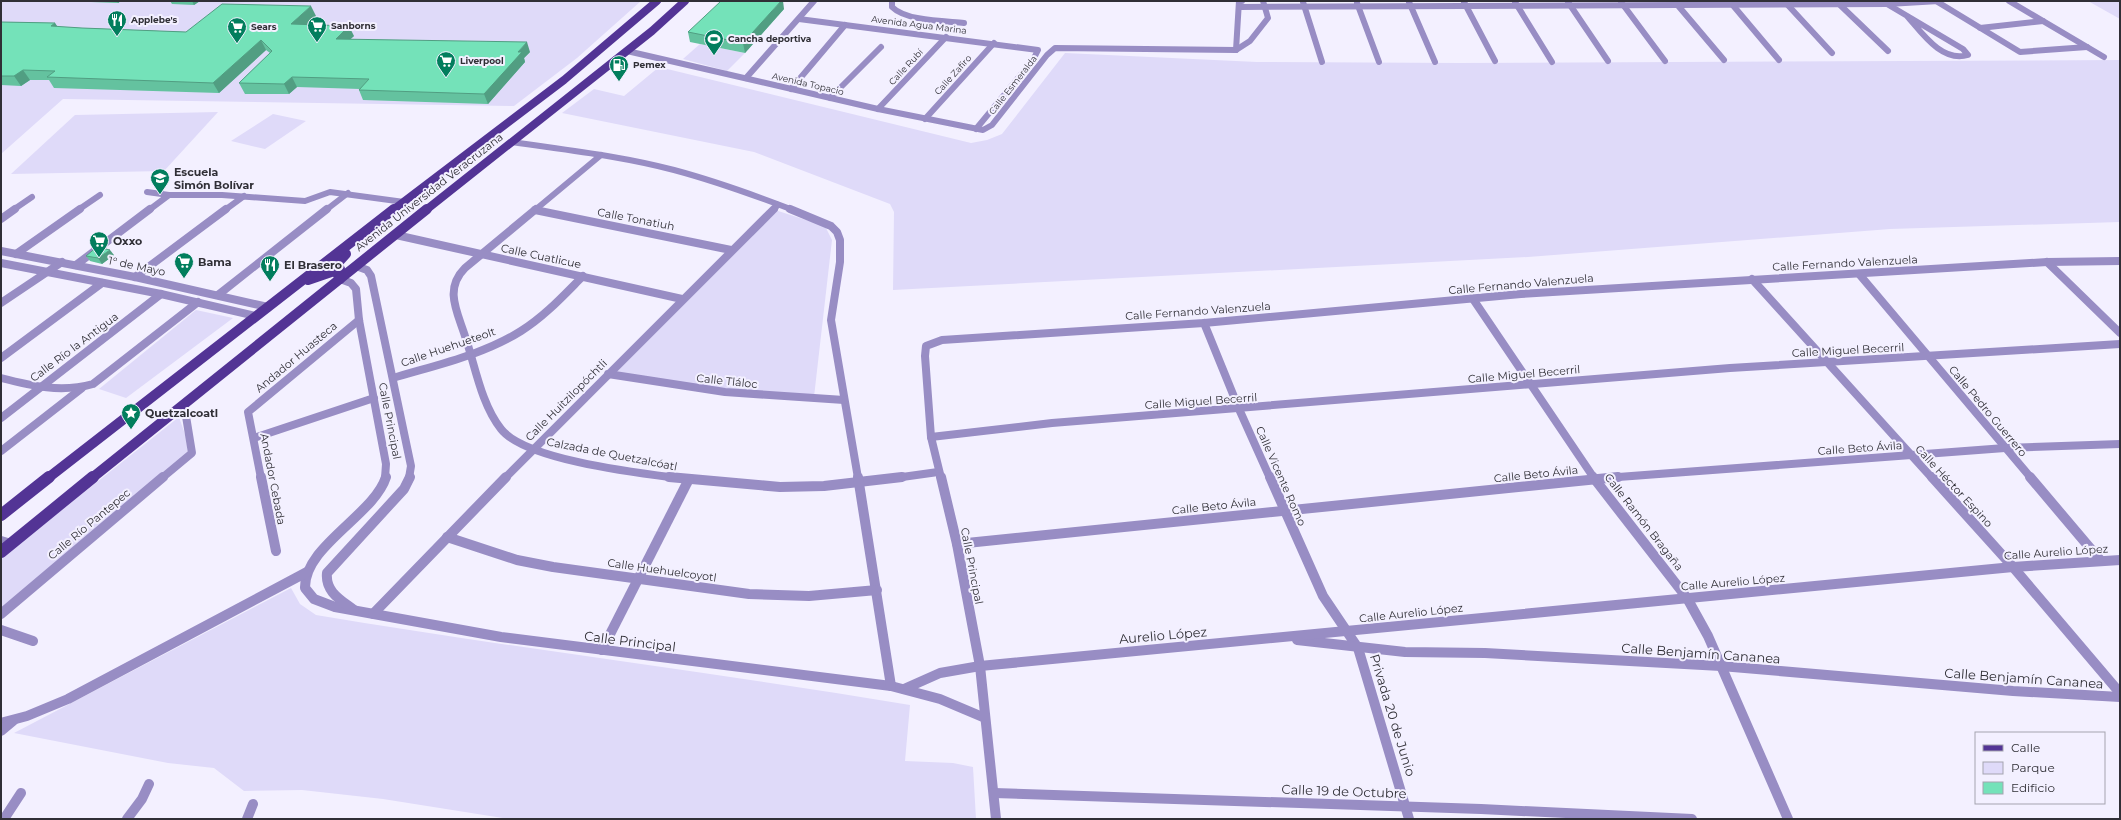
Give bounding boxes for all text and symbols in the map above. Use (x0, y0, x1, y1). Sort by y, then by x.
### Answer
restaurant icon: Applebe's (106, 9, 128, 37)
street label: Avenida Agua Marina (871, 13, 967, 36)
place label: Applebe's (130, 14, 178, 25)
supermarket icon: Sanborns (306, 15, 328, 43)
supermarket icon: Sears (226, 16, 248, 44)
place label: Sanborns (331, 20, 376, 31)
place label: Sears (251, 21, 277, 32)
sports icon: Cancha deportiva (703, 28, 725, 56)
place label: Cancha deportiva (728, 33, 811, 44)
street label: Calle Rubí (886, 46, 926, 87)
supermarket icon: Liverpool (435, 50, 457, 78)
street label: Calle Zafiro (932, 52, 974, 97)
street label: Calle Esmeralda (986, 53, 1039, 116)
fuel station icon: Pemex (608, 54, 630, 82)
place label: Liverpool (460, 55, 504, 66)
place label: Pemex (633, 59, 666, 70)
street label: Avenida Topacio (771, 70, 845, 97)
street label: Avenida Universidad Veracruzana (352, 130, 506, 254)
place label: Escuela Simón Bolívar (174, 165, 254, 192)
school or university icon: Escuela Simón Bolívar (149, 167, 171, 195)
street label: Calle Tonatiuh (596, 205, 676, 233)
supermarket icon: Oxxo (88, 230, 110, 258)
place label: Oxxo (113, 234, 142, 248)
street label: Calle Cuatlicue (500, 241, 583, 271)
supermarket icon: Bama (173, 251, 195, 279)
street label: Calle Fernando Valenzuela (1772, 252, 1918, 274)
street label: 1° de Mayo (107, 253, 167, 279)
restaurant icon: El Brasero (259, 254, 281, 282)
place label: Bama (198, 255, 232, 269)
place label: El Brasero (284, 258, 342, 272)
street label: Calle Fernando Valenzuela (1448, 271, 1594, 297)
street label: Calle Fernando Valenzuela (1125, 299, 1271, 323)
street label: Calle Río la Antigua (27, 309, 121, 385)
street label: Andador Huasteca (252, 319, 340, 395)
street label: Calle Huehueteolt (399, 324, 498, 370)
street label: Calle Miguel Becerril (1791, 340, 1905, 360)
street label: Calle Huitzilopóchtli (522, 356, 610, 444)
street label: Calle Miguel Becerril (1467, 362, 1581, 386)
street label: Calle Pedro Guerrero (1946, 363, 2030, 459)
street label: Calle Tláloc (696, 371, 758, 391)
street label: Calle Principal (376, 381, 404, 461)
street label: Calle Miguel Becerril (1144, 390, 1258, 412)
place icon: Quetzalcoatl (120, 402, 142, 430)
place label: Quetzalcoatl (145, 406, 218, 420)
street label: Calle Vicente Romo (1253, 424, 1309, 528)
street label: Andador Cebada (257, 432, 289, 526)
street label: Calzada de Quetzalcóatl (546, 434, 678, 474)
street label: Calle Beto Ávila (1817, 438, 1903, 458)
street label: Calle Héctor Espino (1912, 442, 1996, 530)
street label: Calle Beto Ávila (1493, 463, 1579, 485)
street label: Calle Ramón Bragaña (1602, 471, 1686, 573)
street label: Calle Río Pantepec (45, 485, 133, 563)
street label: Calle Beto Ávila (1171, 495, 1257, 517)
street label: Calle Principal (958, 526, 986, 606)
street label: Calle Aurelio López (2003, 541, 2109, 563)
street label: Calle Huehuelcoyotl (607, 555, 717, 585)
street label: Calle Aurelio López (1680, 570, 1786, 594)
street label: Calle Aurelio López (1358, 601, 1464, 625)
street label: Aurelio López (1118, 623, 1208, 647)
street label: Calle Principal (583, 627, 677, 655)
street label: Calle Benjamín Cananea (1621, 639, 1781, 667)
street label: Privada 20 de Junio (1367, 652, 1419, 778)
street label: Calle Benjamín Cananea (1944, 664, 2104, 692)
legend (1975, 732, 2105, 804)
text: Calle (2011, 740, 2040, 755)
text: Parque (2011, 760, 2055, 775)
text: Edificio (2011, 780, 2055, 795)
street label: Calle 19 de Octubre (1281, 781, 1407, 801)

